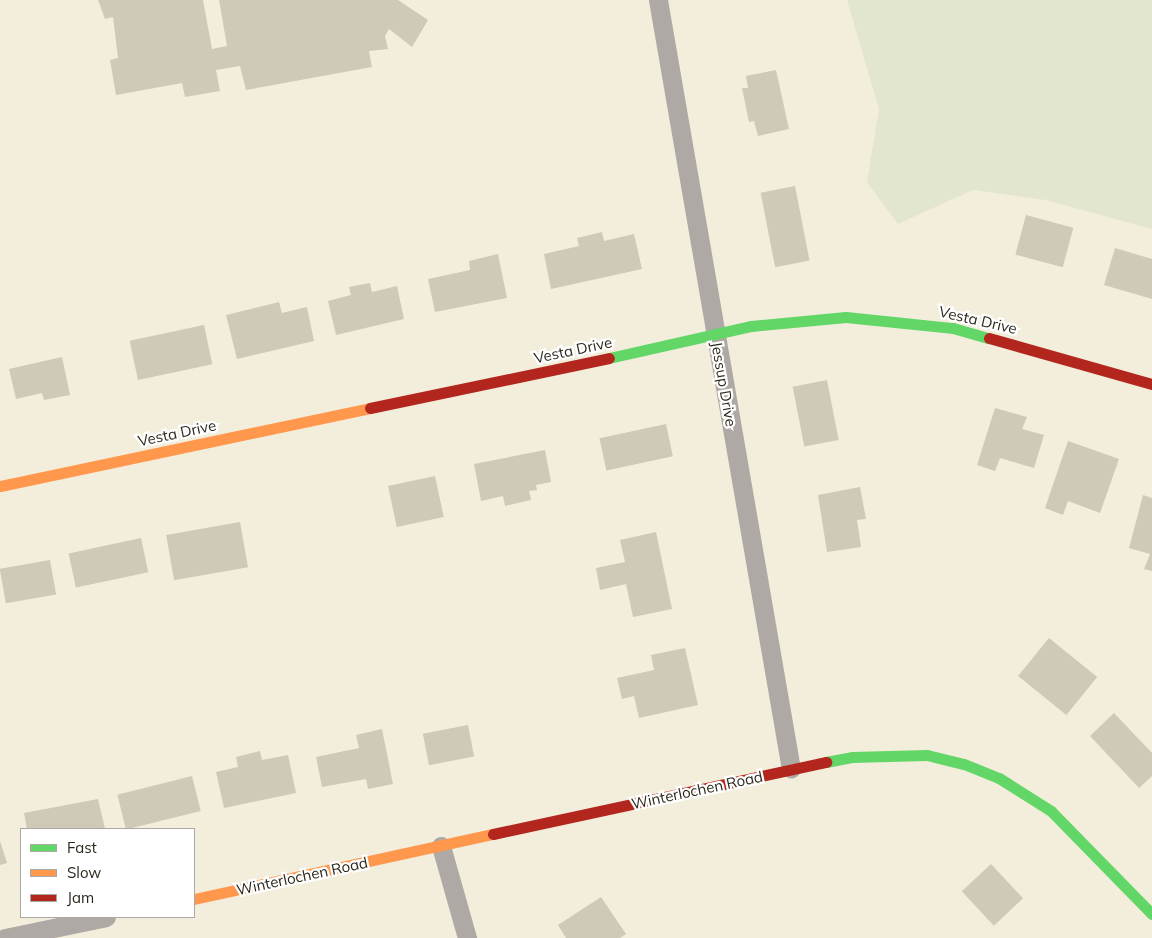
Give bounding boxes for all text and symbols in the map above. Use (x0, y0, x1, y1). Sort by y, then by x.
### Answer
street label: Vesta Drive (937, 302, 1019, 338)
street label: Vesta Drive (532, 333, 614, 367)
street label: Jessup Drive (708, 340, 740, 428)
street label: Vesta Drive (136, 416, 218, 450)
street label: Winterlochen Road (630, 767, 764, 813)
legend (20, 828, 195, 918)
text: Fast (67, 838, 97, 857)
street label: Winterlochen Road (235, 853, 369, 899)
text: Slow (67, 863, 101, 882)
text: Jam (67, 888, 94, 907)

